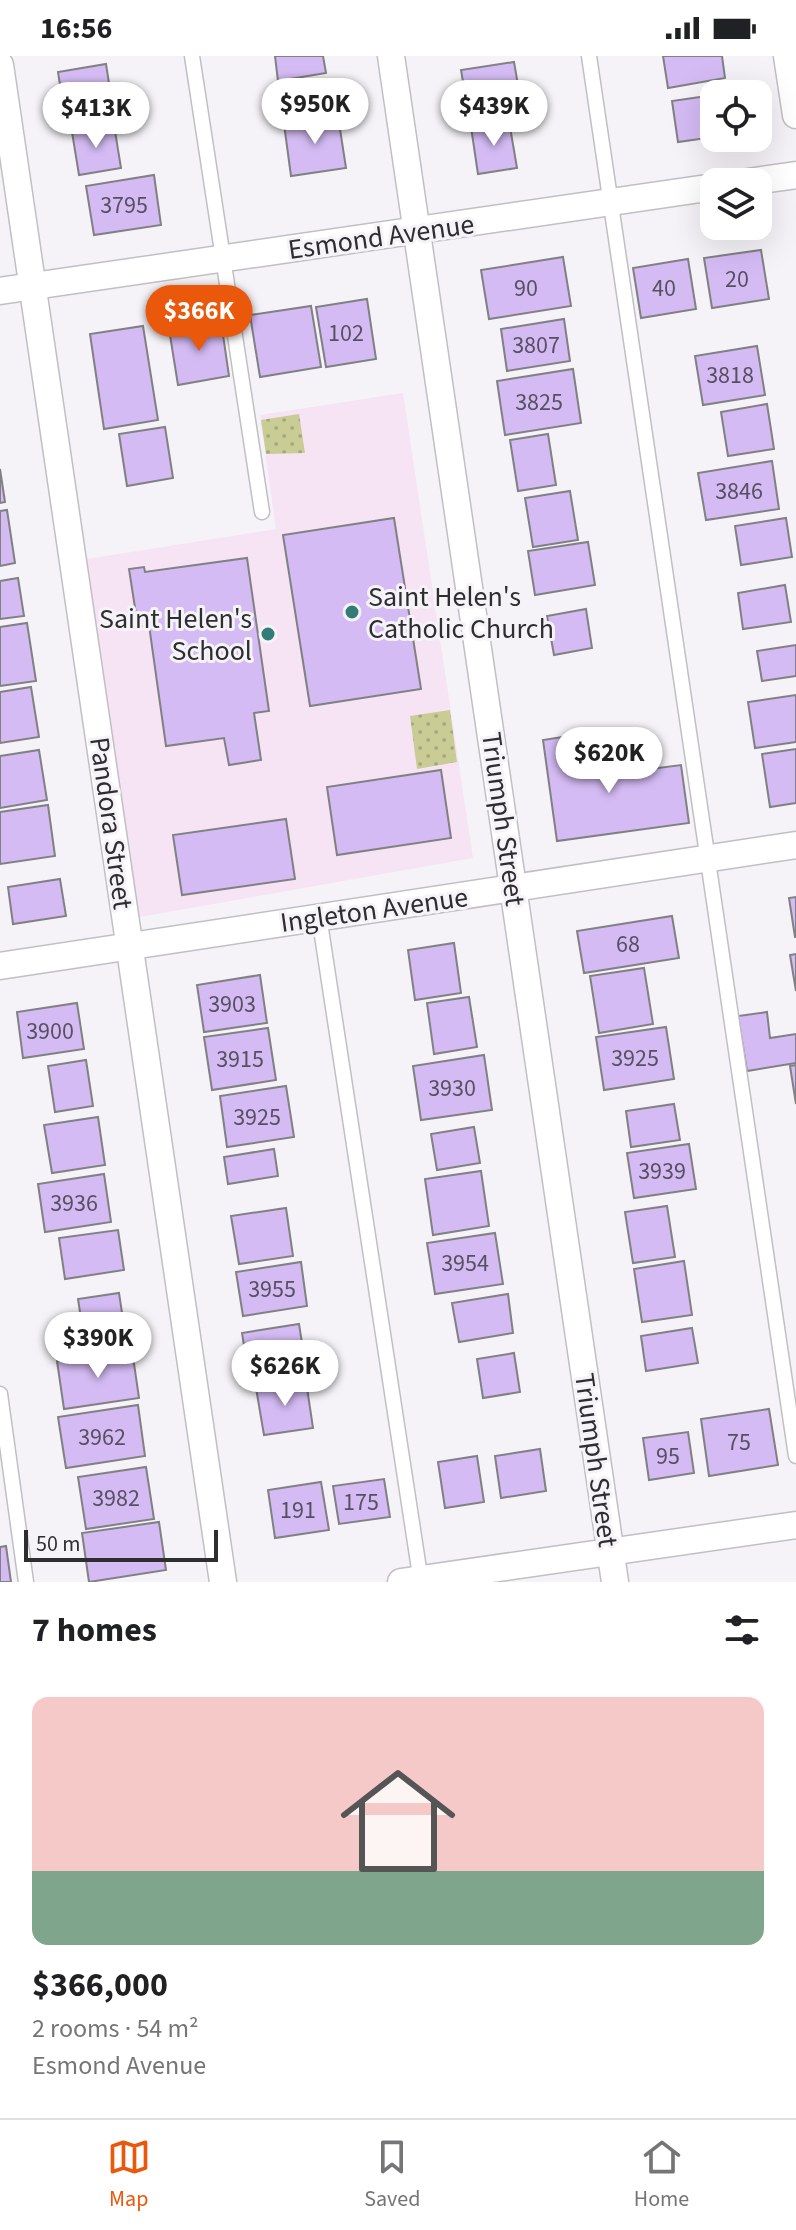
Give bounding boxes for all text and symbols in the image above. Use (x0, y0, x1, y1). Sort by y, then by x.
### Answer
text: 16:56 (40, 7, 112, 50)
pin: $950K (259, 78, 371, 146)
pin: $439K (438, 80, 550, 148)
map controls (700, 80, 772, 240)
button: locate (700, 80, 772, 152)
pin: $413K (40, 82, 152, 150)
text: $950K (280, 85, 350, 122)
text: $439K (459, 87, 529, 124)
text: $413K (61, 89, 131, 126)
button: layers (700, 168, 772, 240)
house number: 3795 (100, 188, 148, 223)
street label: Esmond Avenue (285, 204, 477, 270)
house number: 20 (725, 262, 749, 297)
house number: 90 (514, 271, 538, 306)
house number: 40 (652, 271, 676, 306)
pin: $366K (143, 285, 255, 353)
text: $366K (164, 292, 234, 329)
house number: 102 (328, 316, 364, 351)
house number: 3807 (512, 328, 560, 363)
house number: 3818 (706, 358, 754, 393)
house number: 3825 (515, 385, 563, 420)
house number: 3846 (715, 474, 763, 509)
place label: Saint Helen's Catholic Church (368, 577, 554, 649)
place label: Saint Helen's School (99, 599, 252, 671)
marker: Saint Helen's Catholic Church (343, 603, 361, 621)
marker: Saint Helen's School (259, 625, 277, 643)
pin: $620K (553, 727, 665, 795)
street label: Triumph Street (471, 730, 535, 909)
street label: Pandora Street (79, 734, 143, 912)
text: $620K (574, 734, 644, 771)
street label: Ingleton Avenue (278, 877, 471, 943)
house number: 68 (616, 927, 640, 962)
house number: 3903 (208, 987, 256, 1022)
house number: 3900 (26, 1014, 74, 1049)
house number: 3925 (611, 1041, 659, 1076)
house number: 3915 (216, 1042, 264, 1077)
house number: 3930 (428, 1071, 476, 1106)
house number: 3925 (233, 1100, 281, 1135)
house number: 3939 (638, 1154, 686, 1189)
house number: 3936 (50, 1186, 98, 1221)
house number: 3954 (441, 1246, 489, 1281)
house number: 3955 (248, 1272, 296, 1307)
pin: $390K (42, 1312, 154, 1380)
text: $390K (63, 1319, 133, 1356)
pin: $626K (229, 1340, 341, 1408)
text: $626K (250, 1347, 320, 1384)
street label: Triumph Street (564, 1371, 628, 1550)
house number: 3962 (78, 1420, 126, 1455)
house number: 75 (727, 1425, 751, 1460)
house number: 95 (656, 1439, 680, 1474)
house number: 3982 (92, 1481, 140, 1516)
house number: 175 (343, 1485, 379, 1520)
house number: 191 (280, 1493, 316, 1528)
scale bar (24, 1526, 218, 1562)
text: 50 m (36, 1528, 81, 1560)
text: 7 homes (32, 1606, 157, 1655)
icon: filters (720, 1608, 764, 1652)
icon: home (326, 1749, 470, 1893)
text: $366,000 (32, 1961, 168, 2010)
text: 2 rooms · 54 m² (32, 2010, 199, 2047)
text: Esmond Avenue (32, 2047, 206, 2084)
tab: Map (107, 2135, 151, 2215)
tab: Saved (364, 2135, 420, 2215)
tab: Home (634, 2135, 689, 2215)

